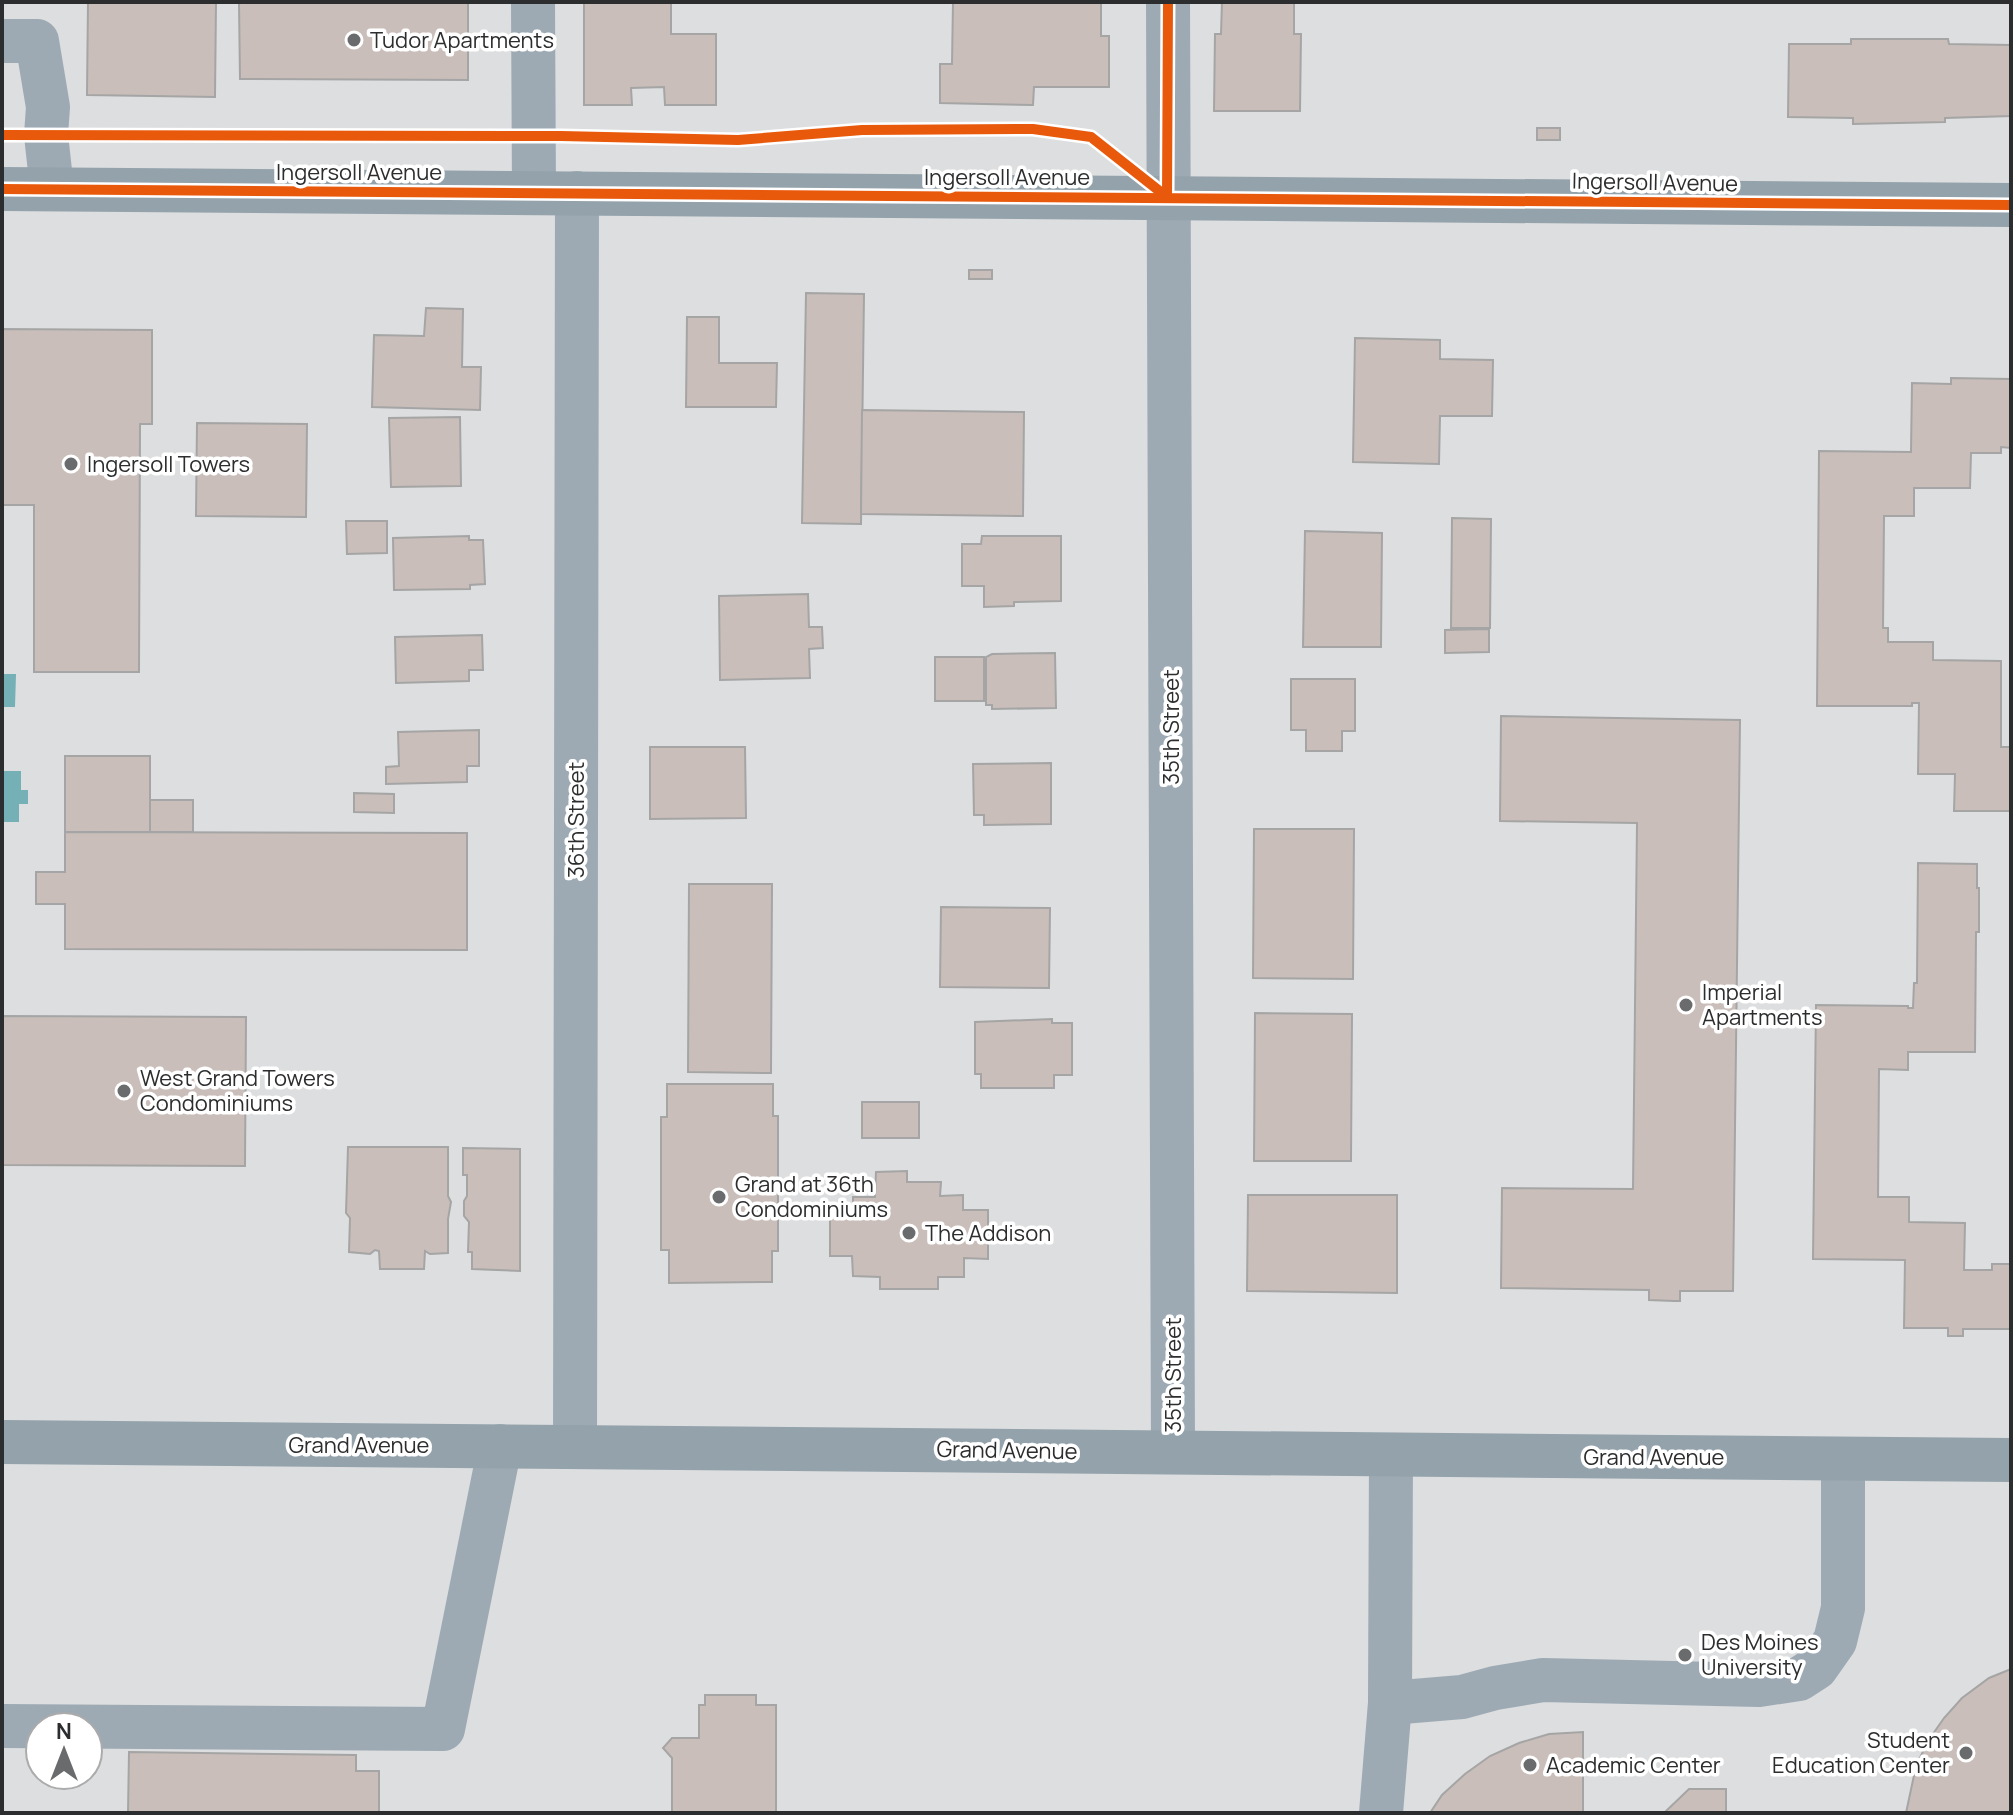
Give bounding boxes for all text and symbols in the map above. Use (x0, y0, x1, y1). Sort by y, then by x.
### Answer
place label: Tudor Apartments (370, 25, 554, 55)
marker: Tudor Apartments (345, 31, 363, 49)
street label: Ingersoll Avenue (276, 157, 442, 187)
street label: Ingersoll Avenue (924, 162, 1090, 192)
street label: Ingersoll Avenue (1572, 166, 1738, 198)
place label: Ingersoll Towers (87, 449, 250, 479)
marker: Ingersoll Towers (62, 455, 80, 473)
street label: 35th Street (1156, 669, 1186, 785)
street label: 36th Street (561, 761, 591, 878)
place label: Imperial Apartments (1702, 977, 1822, 1032)
marker: Imperial Apartments (1677, 996, 1695, 1014)
place label: West Grand Towers Condominiums (140, 1063, 335, 1118)
marker: West Grand Towers Condominiums (115, 1082, 133, 1100)
place label: Grand at 36th Condominiums (735, 1169, 888, 1224)
marker: Grand at 36th Condominiums (710, 1188, 728, 1206)
place label: The Addison (925, 1218, 1051, 1248)
marker: The Addison (900, 1224, 918, 1242)
street label: 35th Street (1158, 1317, 1188, 1433)
street label: Grand Avenue (289, 1430, 430, 1460)
street label: Grand Avenue (936, 1434, 1078, 1466)
street label: Grand Avenue (1584, 1442, 1725, 1472)
place label: Des Moines University (1701, 1627, 1819, 1682)
marker: Des Moines University (1676, 1646, 1694, 1664)
north arrow (24, 1711, 104, 1791)
text: N (56, 1716, 72, 1746)
place label: Student Education Center (1772, 1725, 1950, 1780)
marker: Student Education Center (1957, 1744, 1975, 1762)
place label: Academic Center (1546, 1750, 1721, 1780)
marker: Academic Center (1521, 1756, 1539, 1774)

